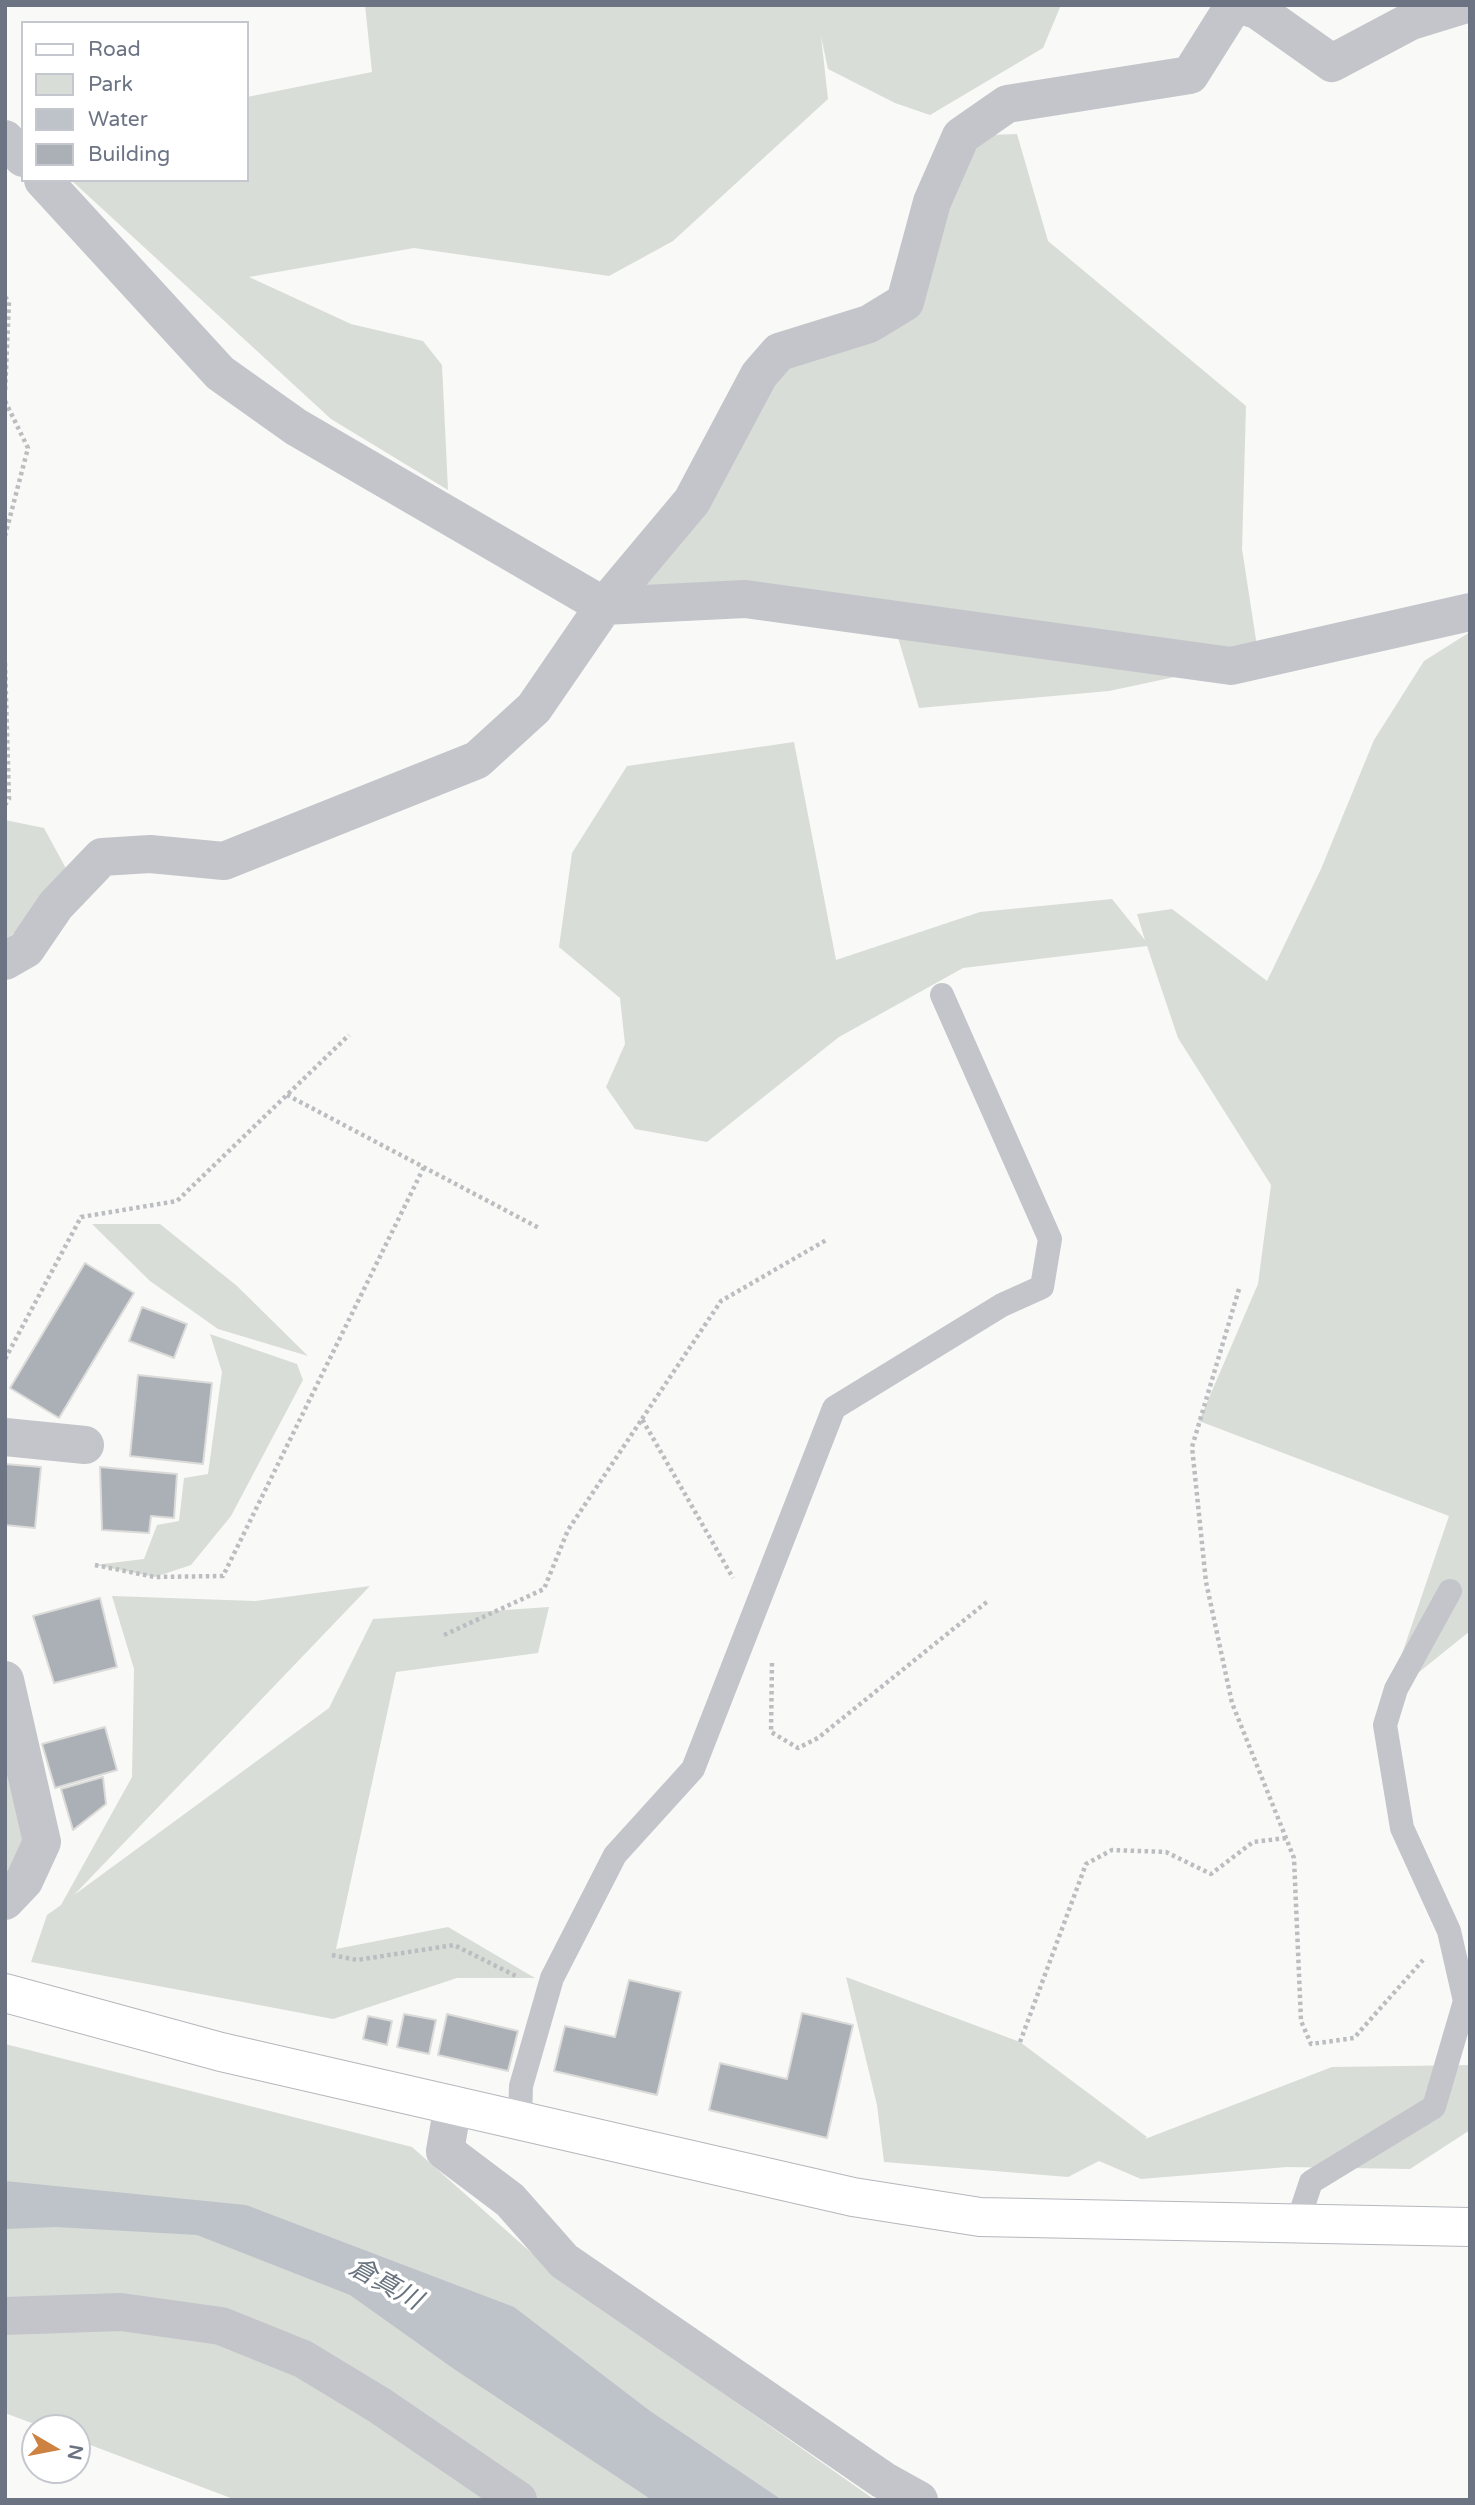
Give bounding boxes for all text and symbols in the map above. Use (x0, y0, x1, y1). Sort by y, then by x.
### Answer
legend (21, 21, 248, 182)
text: Road (88, 37, 141, 62)
text: Park (88, 72, 133, 97)
text: Water (88, 107, 148, 132)
text: Building (88, 142, 170, 167)
water label: 倉真川 (343, 2252, 427, 2318)
north arrow (21, 2414, 91, 2484)
text: N (63, 2443, 87, 2462)

